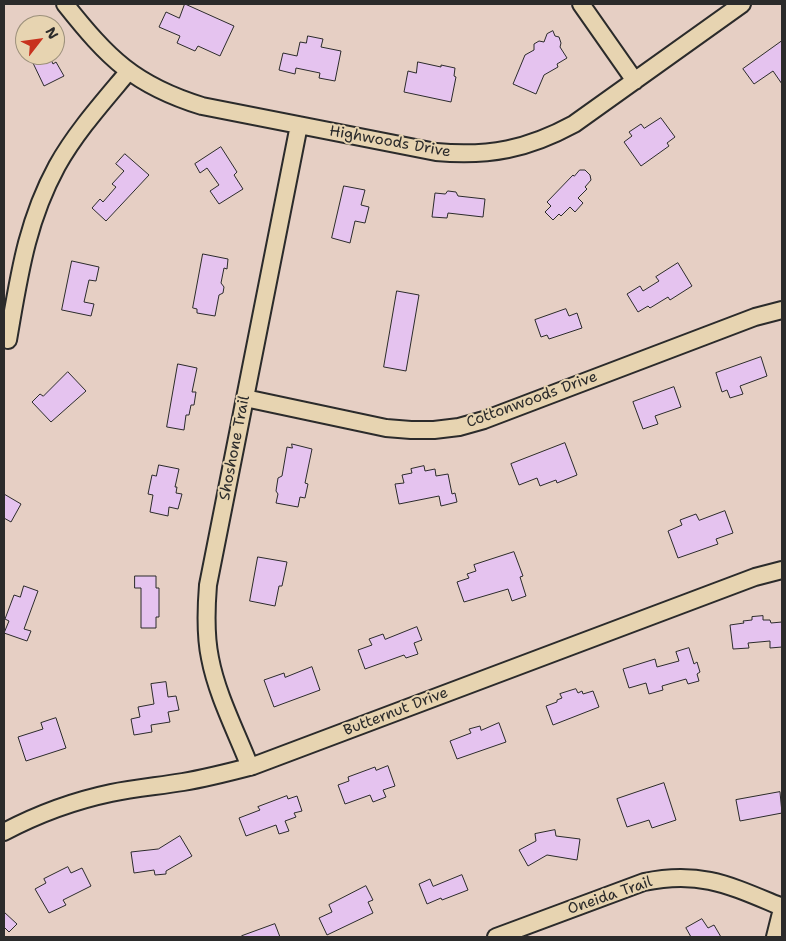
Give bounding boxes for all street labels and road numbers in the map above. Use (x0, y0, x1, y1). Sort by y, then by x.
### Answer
street label: Highwoods Drive (328, 122, 452, 162)
street label: Cottonwoods Drive (464, 368, 600, 432)
street label: Shoshone Trail (216, 394, 254, 502)
street label: Butternut Drive (341, 684, 451, 740)
street label: Oneida Trail (565, 873, 655, 919)

